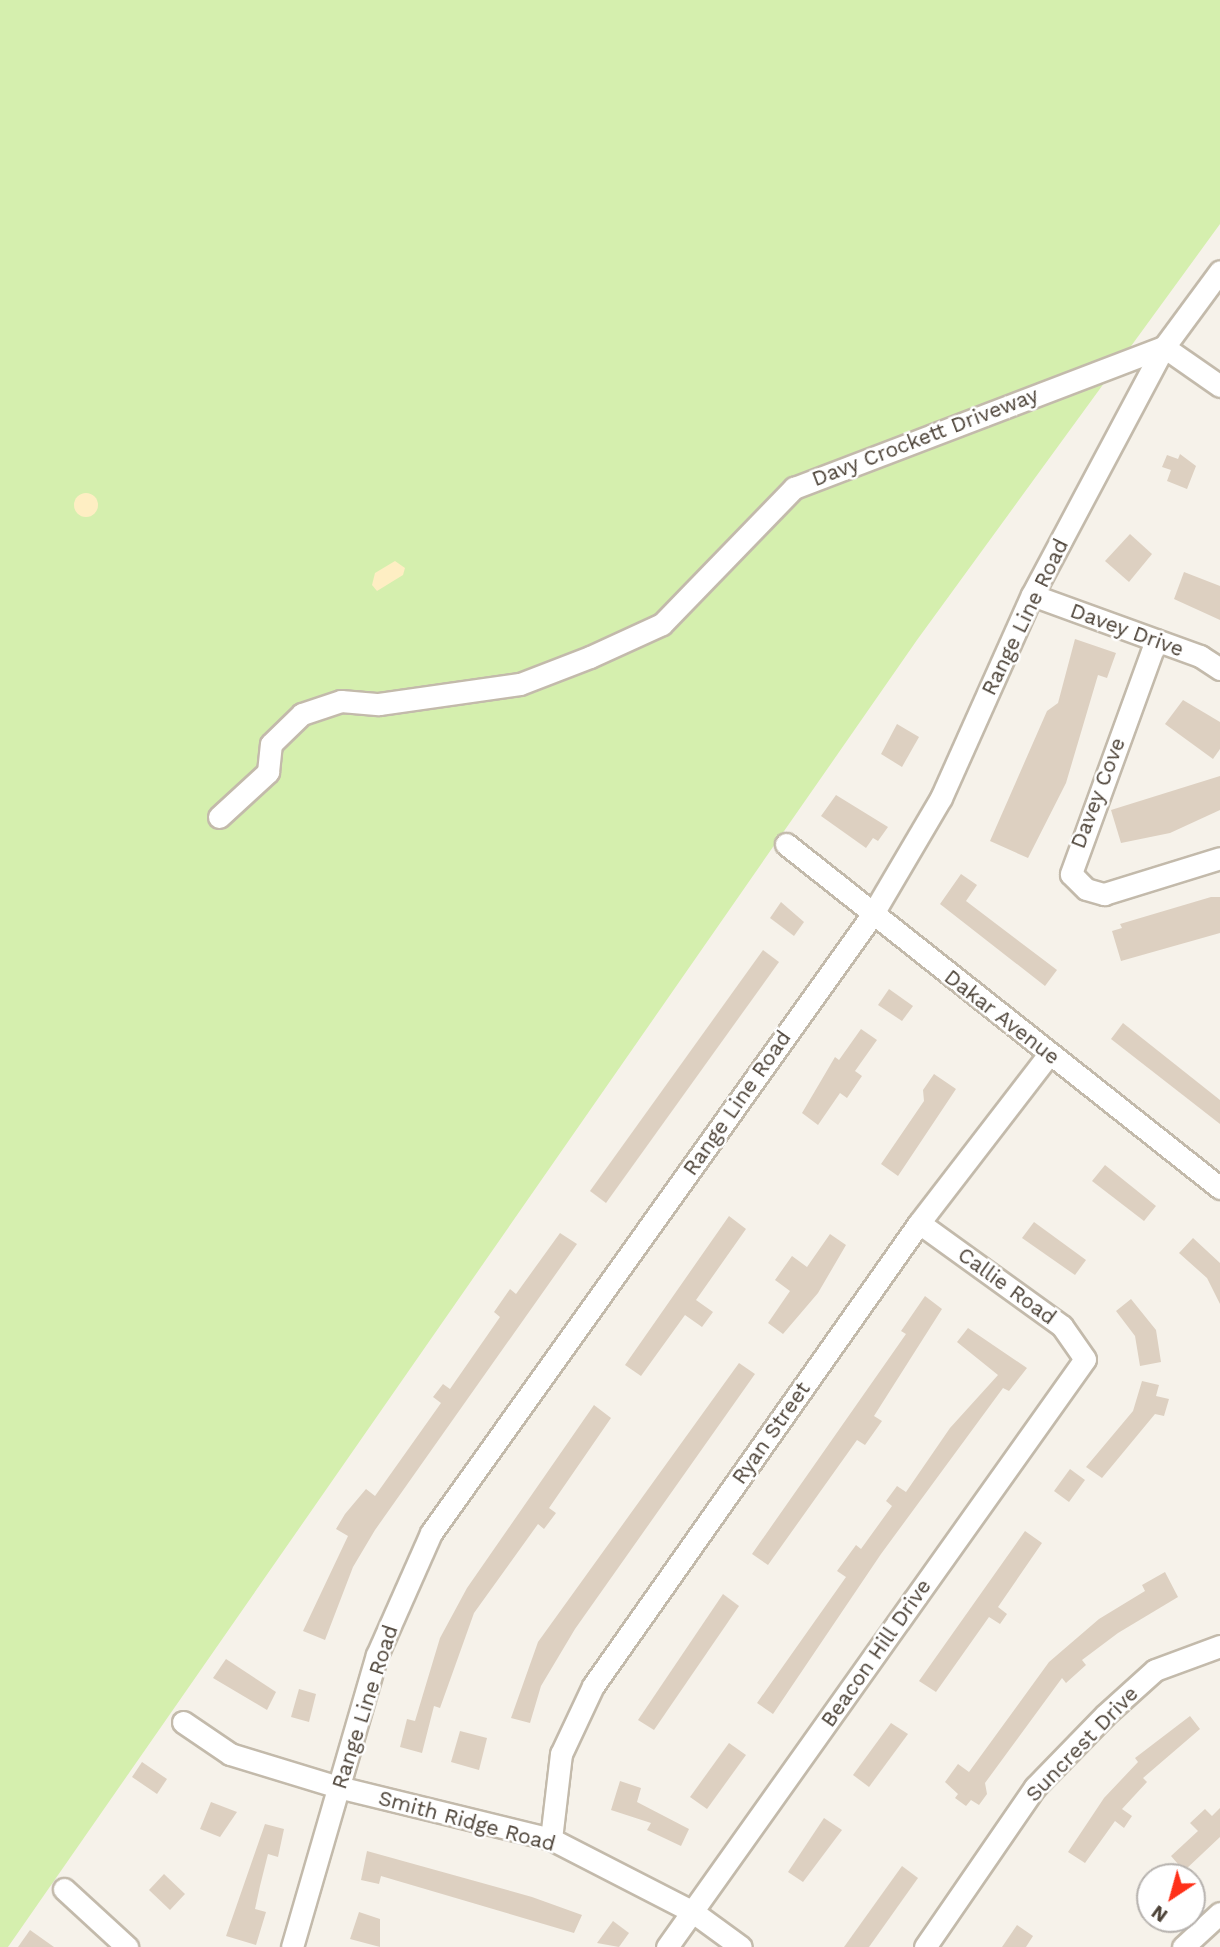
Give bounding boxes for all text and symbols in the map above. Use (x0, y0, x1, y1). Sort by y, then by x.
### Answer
street label: Davy Crockett Driveway (808, 382, 1042, 492)
street label: Range Line Road (976, 535, 1074, 699)
street label: Davey Drive (1067, 598, 1187, 662)
street label: Davey Cove (1065, 734, 1131, 852)
street label: Dakar Avenue (939, 964, 1065, 1070)
street label: Range Line Road (678, 1026, 796, 1180)
street label: Callie Road (953, 1242, 1061, 1330)
street label: Ryan Street (727, 1377, 815, 1489)
street label: Beacon Hill Drive (815, 1574, 937, 1732)
street label: Range Line Road (327, 1622, 403, 1792)
street label: Suncrest Drive (1021, 1681, 1143, 1807)
street label: Smith Ridge Road (376, 1785, 558, 1857)
north arrow (1136, 1863, 1206, 1933)
text: N (1147, 1900, 1172, 1927)

